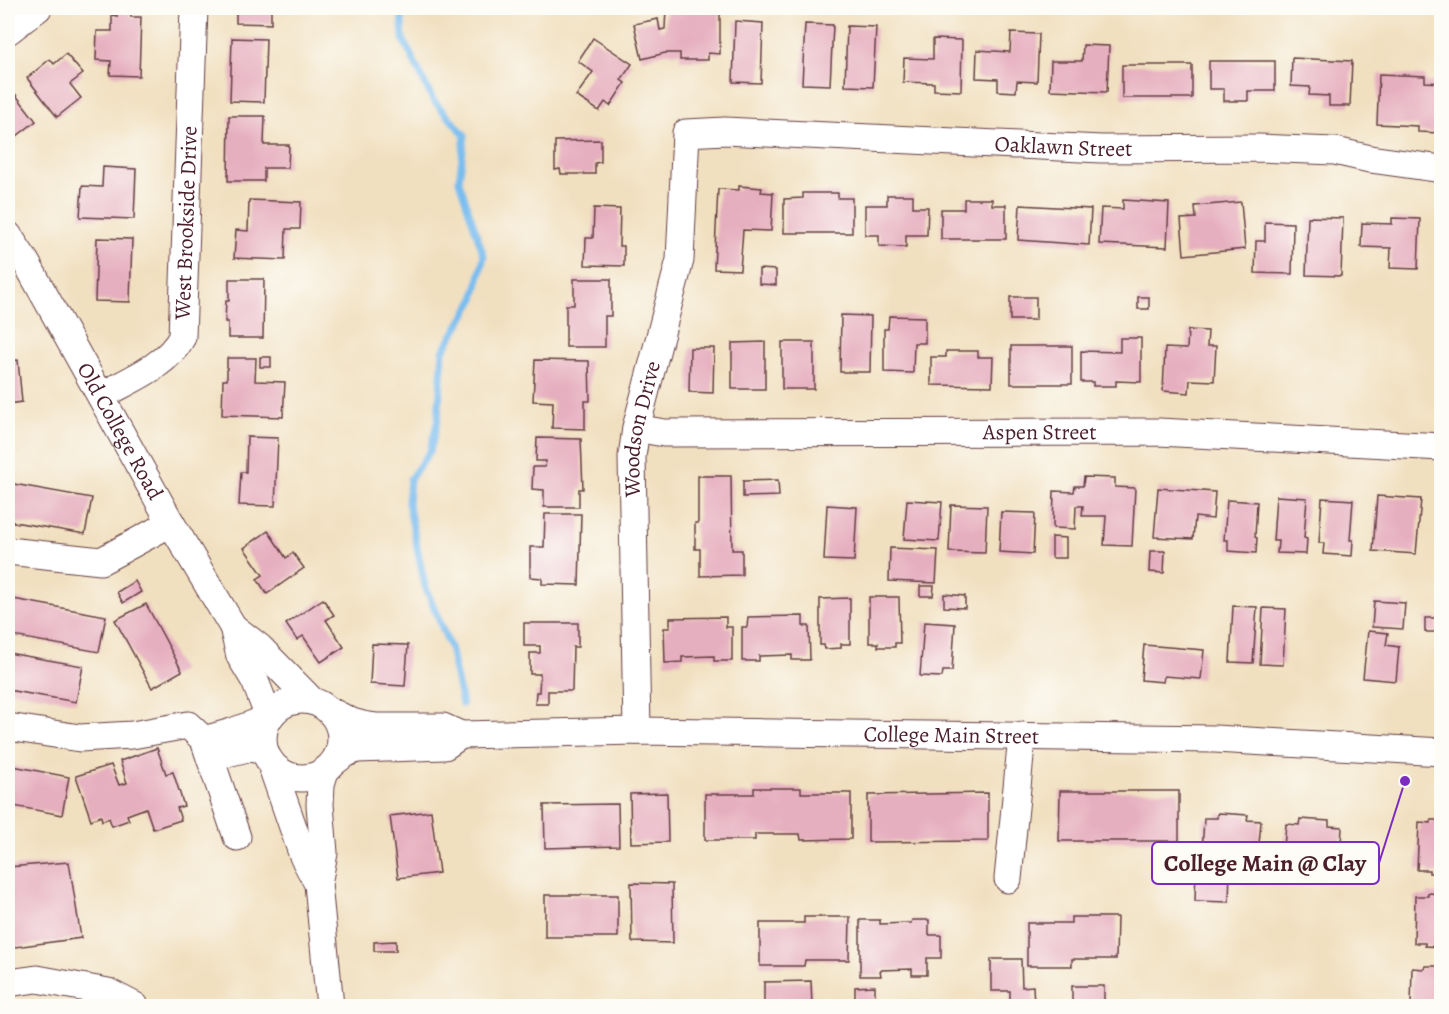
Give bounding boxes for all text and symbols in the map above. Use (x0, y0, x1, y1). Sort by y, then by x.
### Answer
street label: West Brookside Drive (168, 125, 205, 321)
street label: Oaklawn Street (994, 129, 1132, 164)
street label: Old College Road (70, 357, 170, 505)
street label: Woodson Drive (617, 358, 668, 498)
street label: Aspen Street (982, 417, 1096, 447)
street label: College Main Street (863, 719, 1039, 752)
callout: College Main @ Clay (1152, 842, 1379, 884)
text: College Main @ Clay (1164, 847, 1367, 879)

